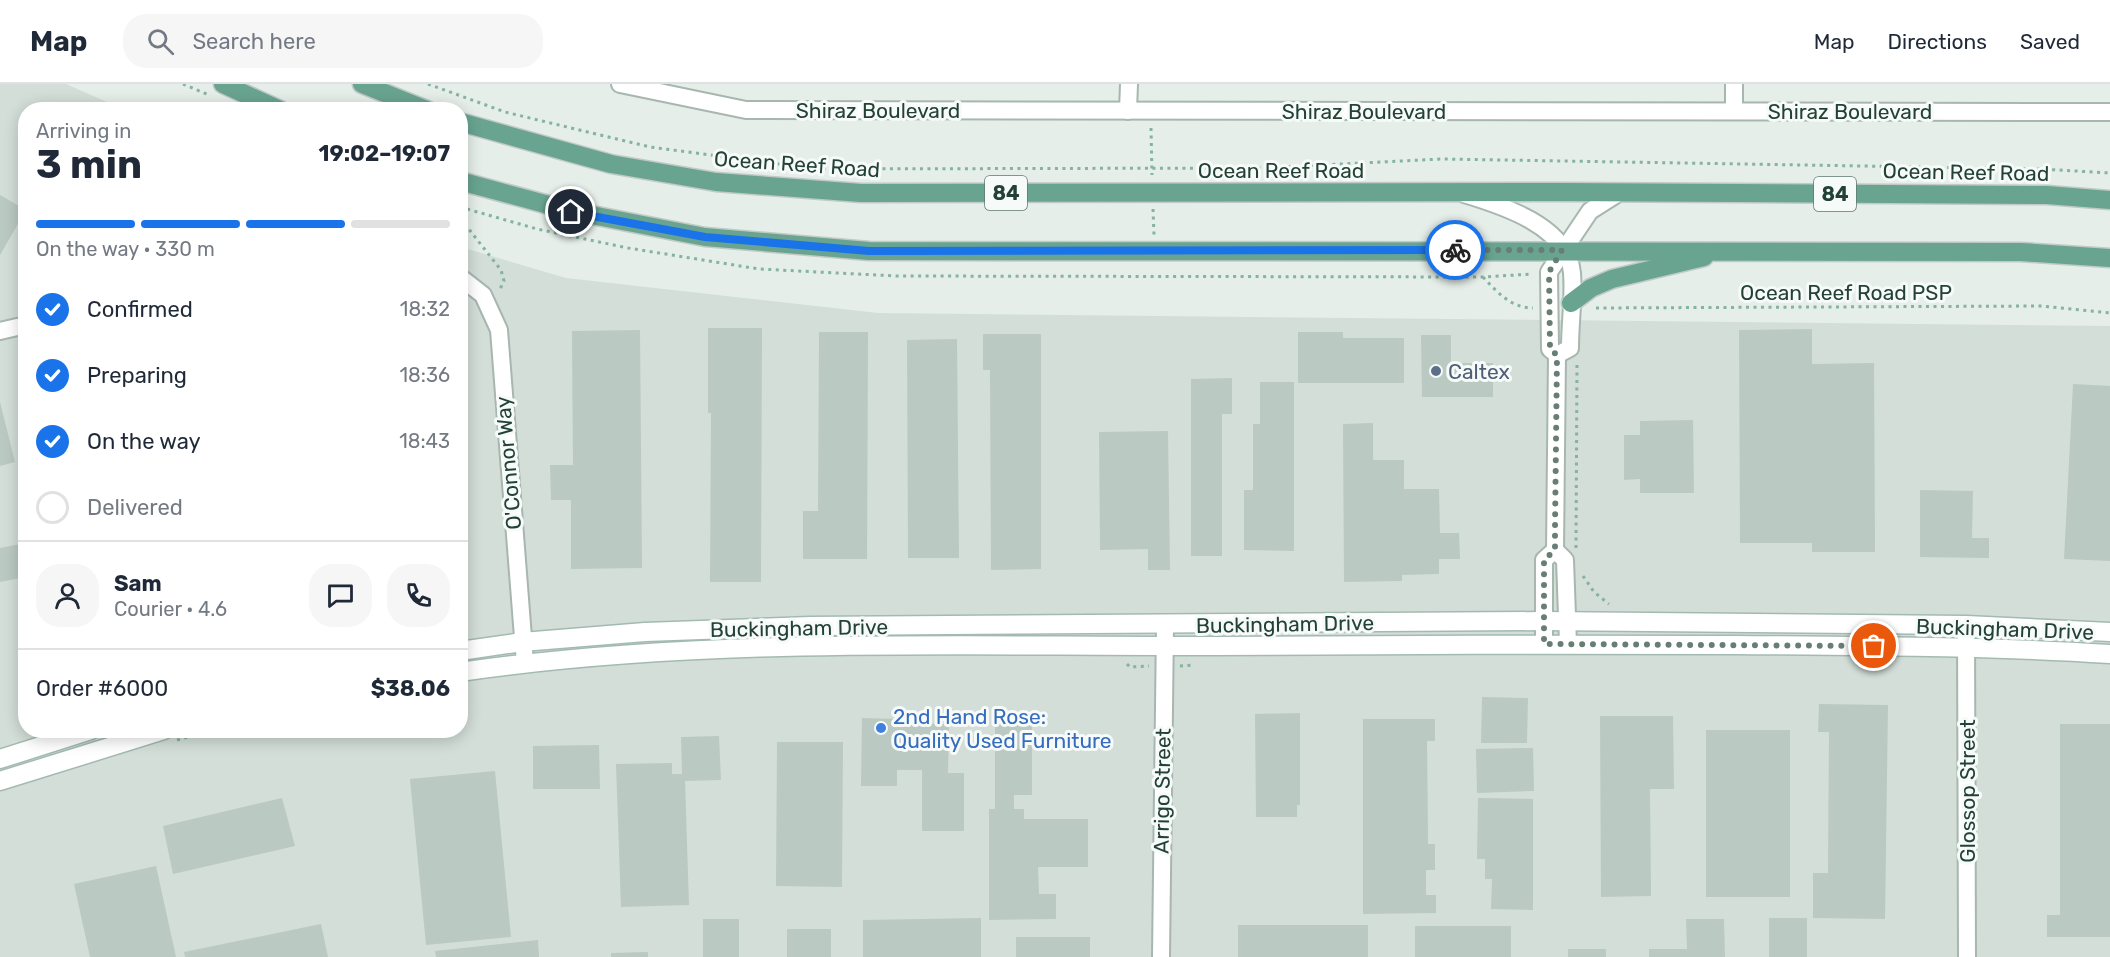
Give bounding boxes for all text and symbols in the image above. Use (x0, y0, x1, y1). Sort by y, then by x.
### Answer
search box (123, 14, 543, 68)
text: Map (30, 25, 87, 58)
icon: search (144, 25, 177, 58)
text: Search here (192, 28, 316, 55)
text: Map (1814, 29, 1855, 54)
text: Directions (1888, 29, 1987, 54)
text: Saved (2020, 29, 2080, 54)
street label: Shiraz Boulevard (796, 98, 960, 123)
street label: Shiraz Boulevard (1282, 99, 1446, 124)
street label: Shiraz Boulevard (1768, 99, 1932, 124)
text: Arriving in (36, 119, 131, 143)
text: 19:02–19:07 (319, 140, 450, 167)
text: 3 min (36, 142, 142, 188)
street label: Ocean Reef Road (713, 146, 881, 182)
street label: Ocean Reef Road (1198, 158, 1364, 183)
street label: Ocean Reef Road (1882, 158, 2050, 186)
road number: 84 (985, 176, 1027, 210)
road number: 84 (1814, 177, 1856, 211)
pin (545, 186, 596, 237)
icon: home (554, 195, 587, 228)
courier (1425, 220, 1485, 280)
icon: bike (1439, 234, 1472, 267)
text: On the way · 330 m (36, 237, 215, 261)
street label: Ocean Reef Road PSP (1740, 280, 1952, 305)
icon: check (36, 293, 69, 326)
text: Confirmed (87, 296, 193, 323)
text: 18:32 (400, 297, 450, 321)
icon: check (36, 359, 69, 392)
place label: Caltex (1448, 359, 1510, 384)
text: Preparing (87, 362, 187, 389)
text: 18:36 (400, 363, 450, 387)
marker: Caltex (1429, 364, 1443, 378)
street label: O'Connor Way (490, 395, 526, 531)
icon: check (36, 425, 69, 458)
text: On the way (87, 428, 201, 455)
text: 18:43 (399, 429, 450, 453)
text: Delivered (87, 494, 183, 521)
button: person (36, 564, 99, 627)
button: chat (309, 564, 372, 627)
button: phone (387, 564, 450, 627)
text: Sam (114, 570, 162, 597)
text: Courier · 4.6 (114, 597, 227, 621)
street label: Buckingham Drive (1196, 610, 1374, 638)
street label: Buckingham Drive (1916, 613, 2094, 645)
street label: Buckingham Drive (710, 614, 888, 642)
pin (1848, 620, 1899, 671)
icon: bag (1857, 629, 1890, 662)
text: Order #6000 (36, 675, 168, 702)
text: $38.06 (371, 675, 450, 702)
place label: 2nd Hand Rose: Quality Used Furniture (893, 704, 1112, 753)
street label: Glossop Street (1955, 719, 1980, 863)
marker: 2nd Hand Rose: Quality Used Furniture (874, 721, 888, 735)
street label: Arrigo Street (1148, 728, 1176, 854)

